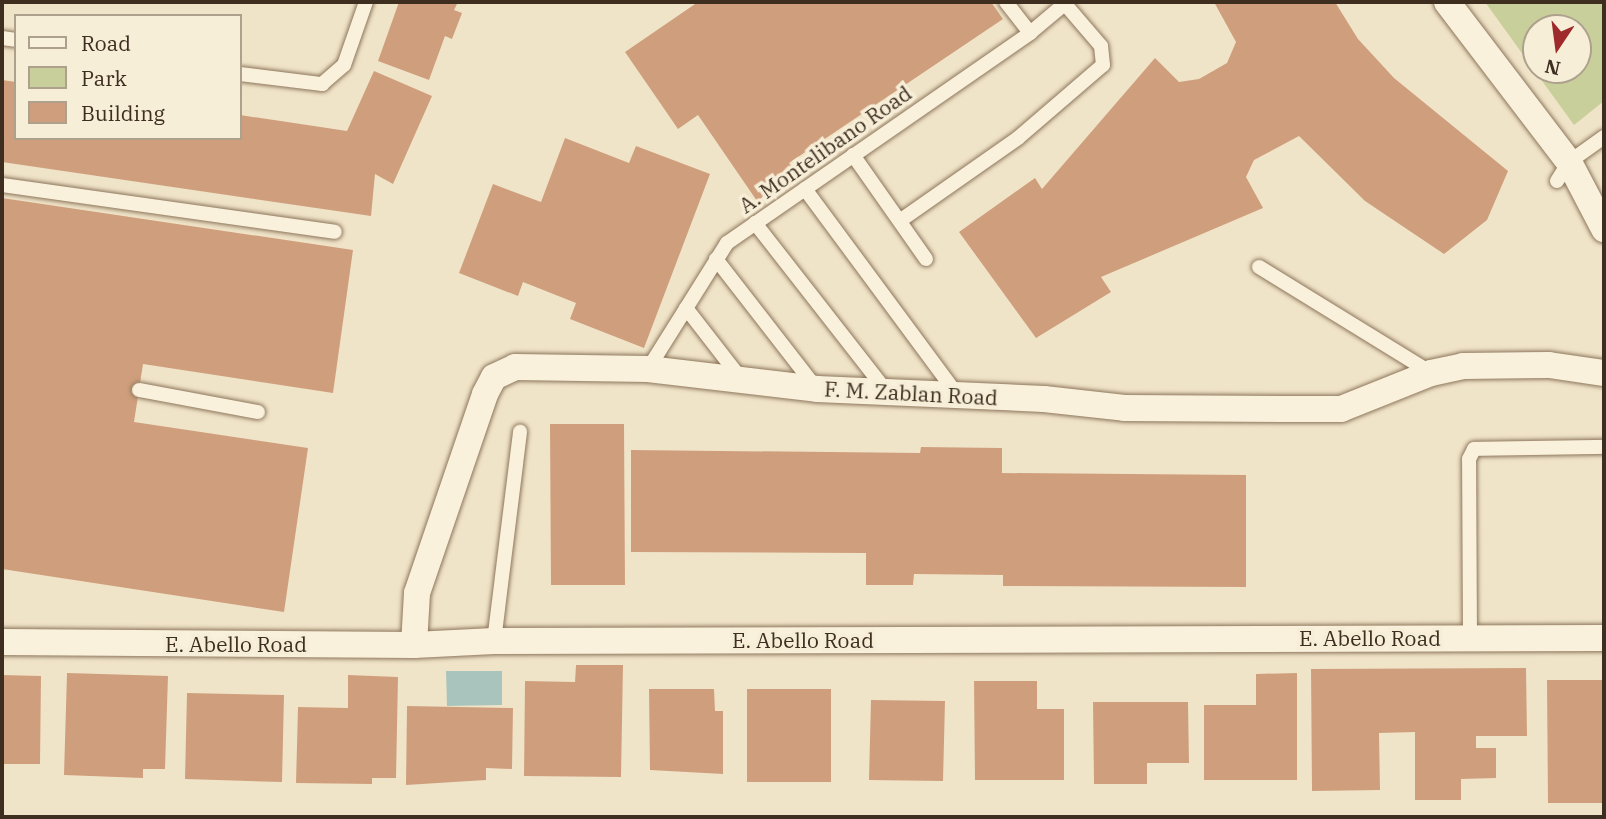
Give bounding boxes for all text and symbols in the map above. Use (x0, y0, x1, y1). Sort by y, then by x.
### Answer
legend (14, 14, 242, 140)
north arrow (1522, 14, 1592, 84)
text: Road (81, 29, 131, 57)
text: N (1543, 54, 1563, 81)
text: Park (81, 64, 127, 92)
street label: A. Montelibano Road (734, 80, 916, 218)
text: Building (81, 99, 165, 127)
street label: F. M. Zablan Road (824, 376, 998, 410)
street label: E. Abello Road (1299, 625, 1441, 651)
street label: E. Abello Road (732, 627, 874, 653)
street label: E. Abello Road (165, 631, 307, 657)

